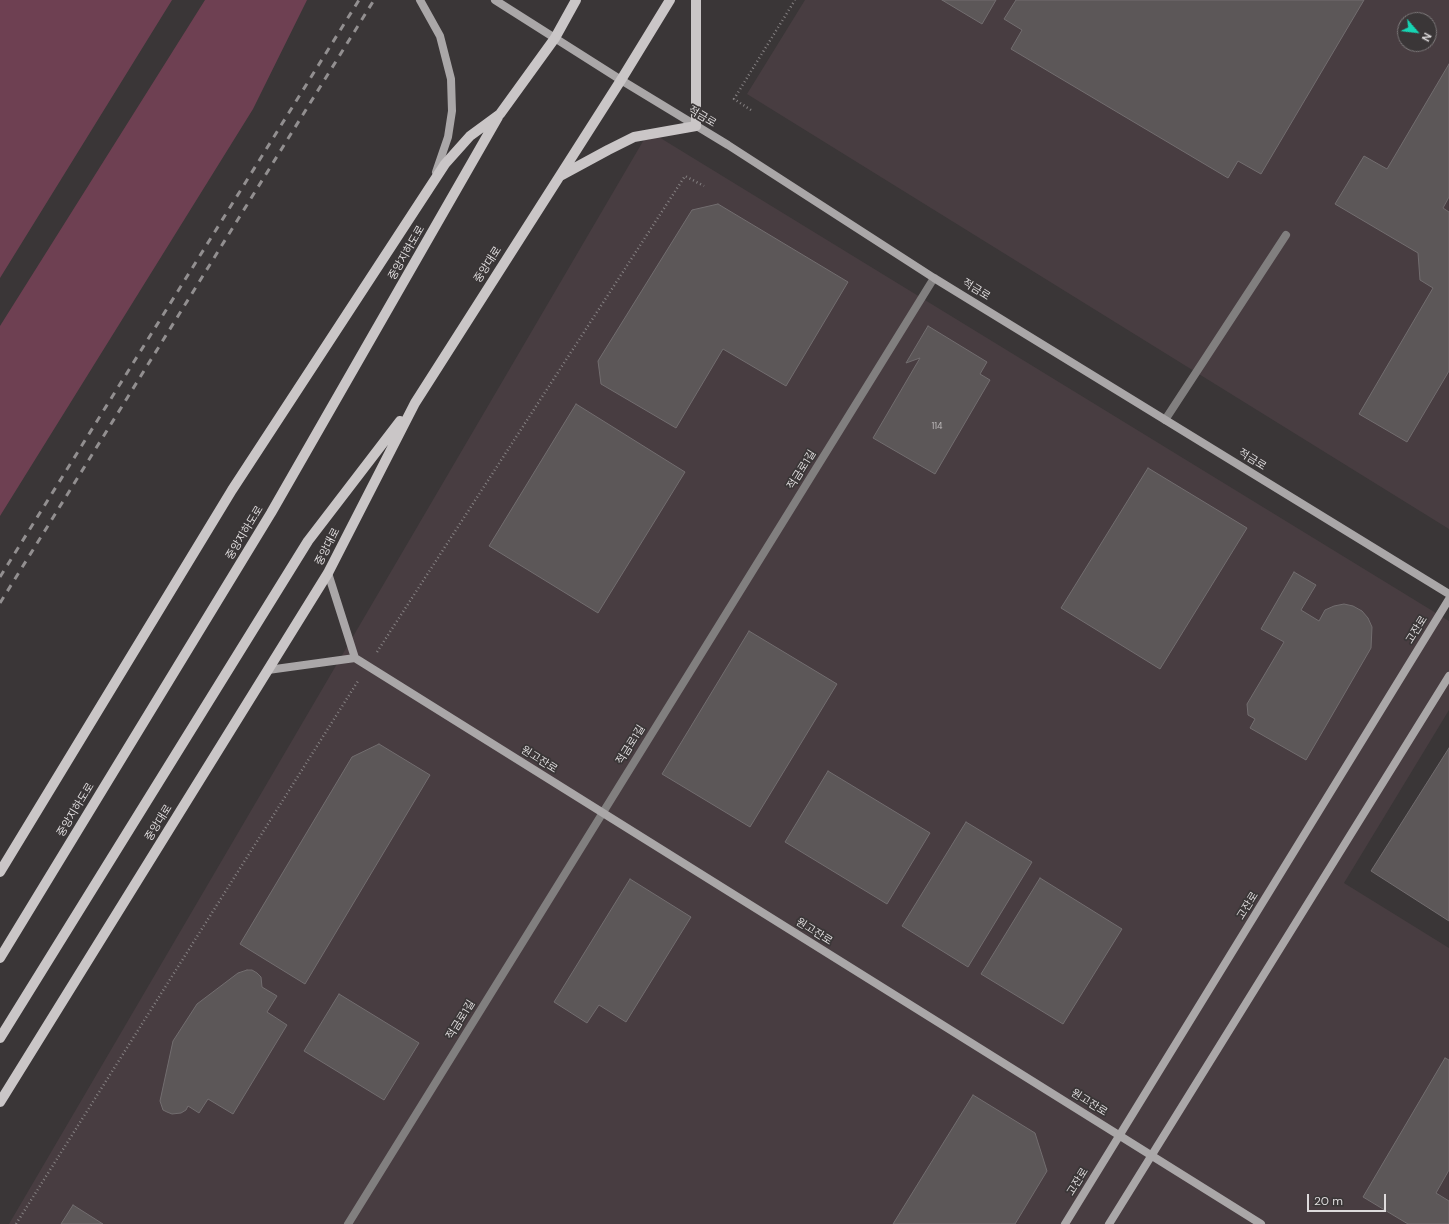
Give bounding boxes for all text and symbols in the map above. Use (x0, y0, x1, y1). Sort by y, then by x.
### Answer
north arrow (1397, 12, 1437, 52)
text: N (1419, 30, 1435, 44)
street label: 적금로 (686, 104, 718, 130)
street label: 중앙지하도로 (386, 223, 428, 283)
street label: 중앙대로 (471, 244, 505, 286)
street label: 적금로 (960, 276, 992, 304)
house number: 114 (931, 422, 943, 432)
street label: 적금로 (1236, 446, 1268, 474)
street label: 적금로1길 (785, 448, 819, 492)
street label: 중앙지하도로 (224, 504, 266, 562)
street label: 중앙대로 (313, 526, 343, 568)
street label: 고잔로 (1403, 614, 1431, 646)
street label: 적금로1길 (614, 723, 648, 767)
street label: 원고잔로 (518, 744, 560, 776)
street label: 중앙지하도로 (55, 781, 97, 839)
street label: 중앙대로 (143, 802, 175, 844)
street label: 고잔로 (1234, 890, 1262, 922)
street label: 원고잔로 (793, 916, 835, 948)
street label: 적금로1길 (444, 998, 478, 1042)
street label: 원고잔로 (1068, 1087, 1110, 1119)
street label: 고잔로 (1064, 1166, 1092, 1198)
scale bar (1309, 1186, 1388, 1212)
text: 20 m (1314, 1193, 1343, 1209)

